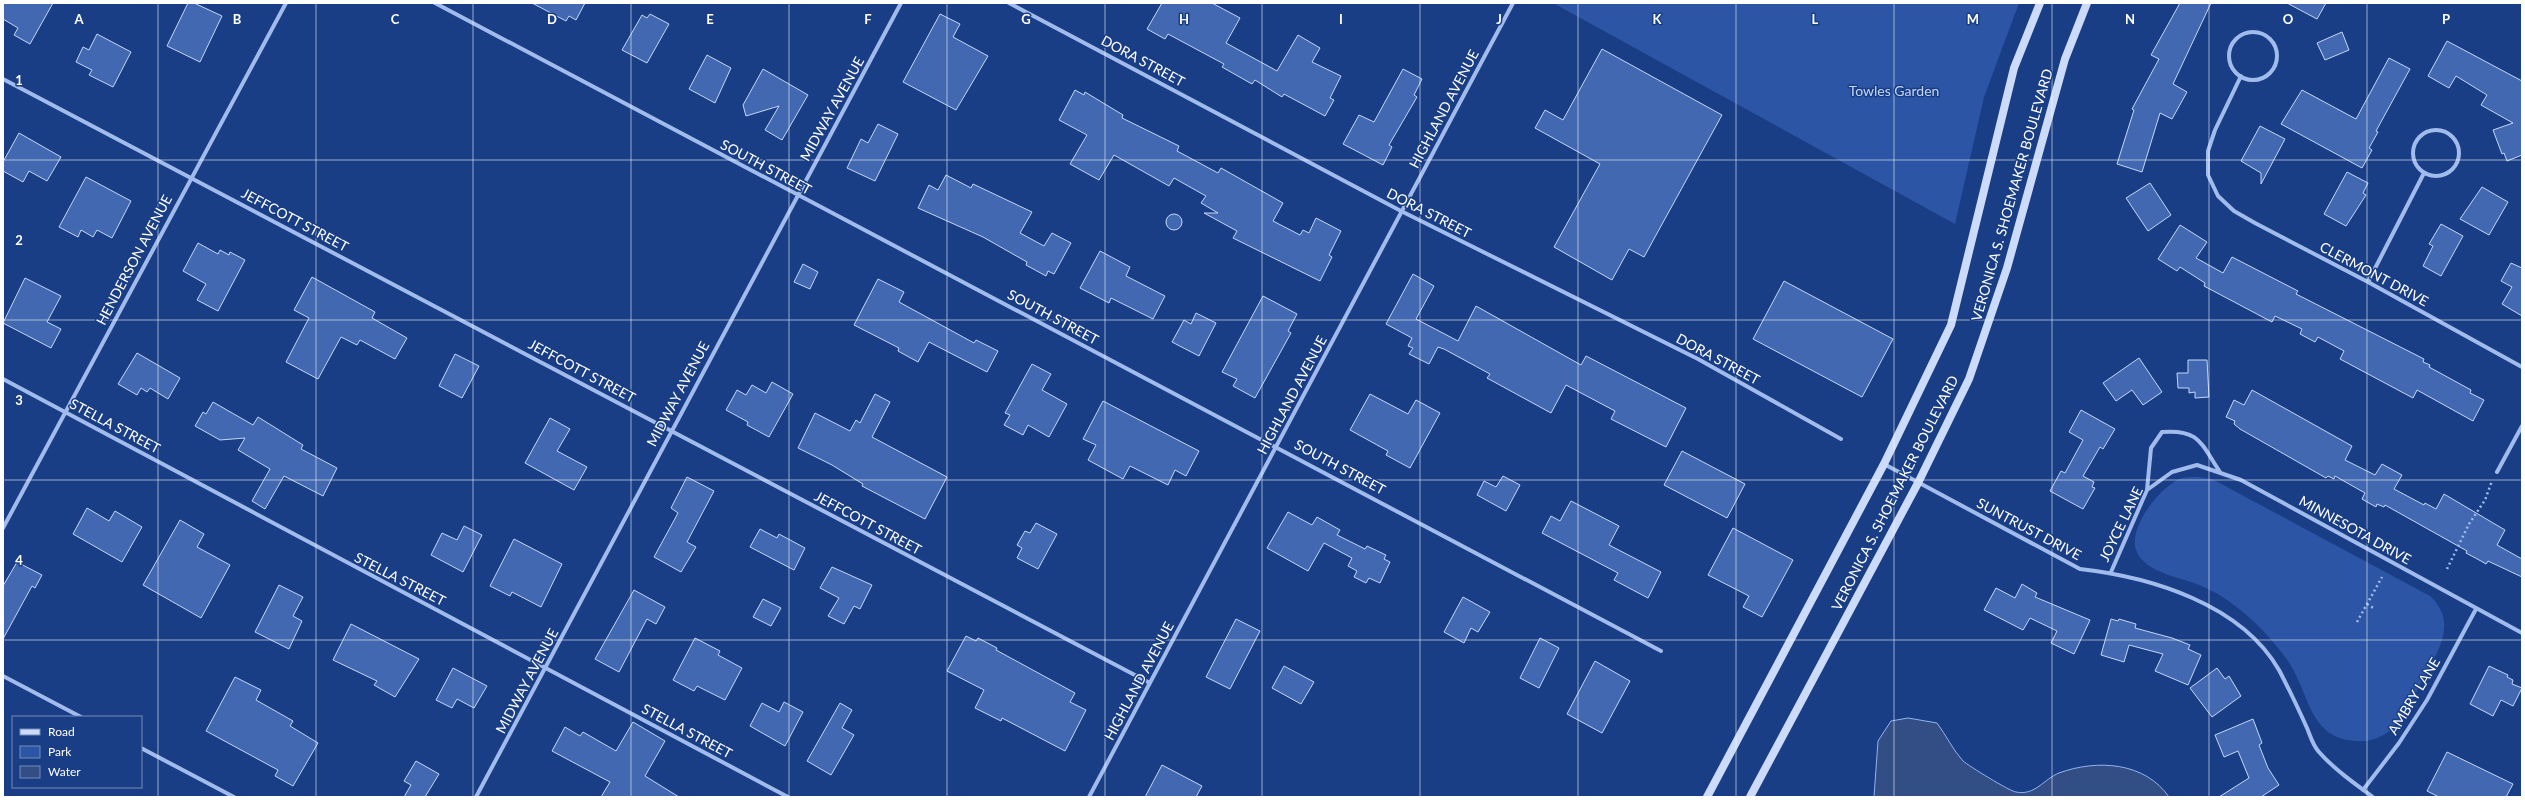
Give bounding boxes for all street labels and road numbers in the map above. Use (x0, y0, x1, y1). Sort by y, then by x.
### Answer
street label: DORA STREET (1098, 31, 1189, 90)
street label: HIGHLAND AVENUE (1405, 47, 1482, 171)
street label: MIDWAY AVENUE (796, 54, 867, 164)
street label: VERONICA S. SHOEMAKER BOULEVARD (1967, 67, 2056, 323)
street label: SOUTH STREET (718, 135, 815, 198)
street label: JEFFCOTT STREET (239, 184, 352, 255)
street label: DORA STREET (1384, 184, 1475, 241)
street label: HENDERSON AVENUE (92, 192, 175, 328)
street label: CLERMONT DRIVE (2317, 238, 2431, 309)
street label: SOUTH STREET (1005, 285, 1102, 348)
street label: DORA STREET (1673, 329, 1764, 388)
street label: HIGHLAND AVENUE (1253, 333, 1330, 457)
street label: JEFFCOTT STREET (526, 335, 639, 406)
street label: MIDWAY AVENUE (643, 338, 712, 449)
street label: VERONICA S. SHOEMAKER BOULEVARD (1828, 372, 1962, 613)
street label: STELLA STREET (67, 395, 164, 457)
street label: SOUTH STREET (1292, 435, 1389, 498)
street label: JOYCE LANE (2095, 484, 2146, 564)
street label: JEFFCOTT STREET (812, 487, 925, 558)
street label: MINNESOTA DRIVE (2296, 492, 2414, 567)
street label: SUNTRUST DRIVE (1974, 494, 2084, 563)
street label: STELLA STREET (352, 548, 449, 609)
street label: HIGHLAND AVENUE (1100, 619, 1177, 743)
street label: MIDWAY AVENUE (492, 625, 561, 736)
street label: AMBRY LANE (2384, 654, 2443, 737)
street label: STELLA STREET (639, 700, 736, 762)

